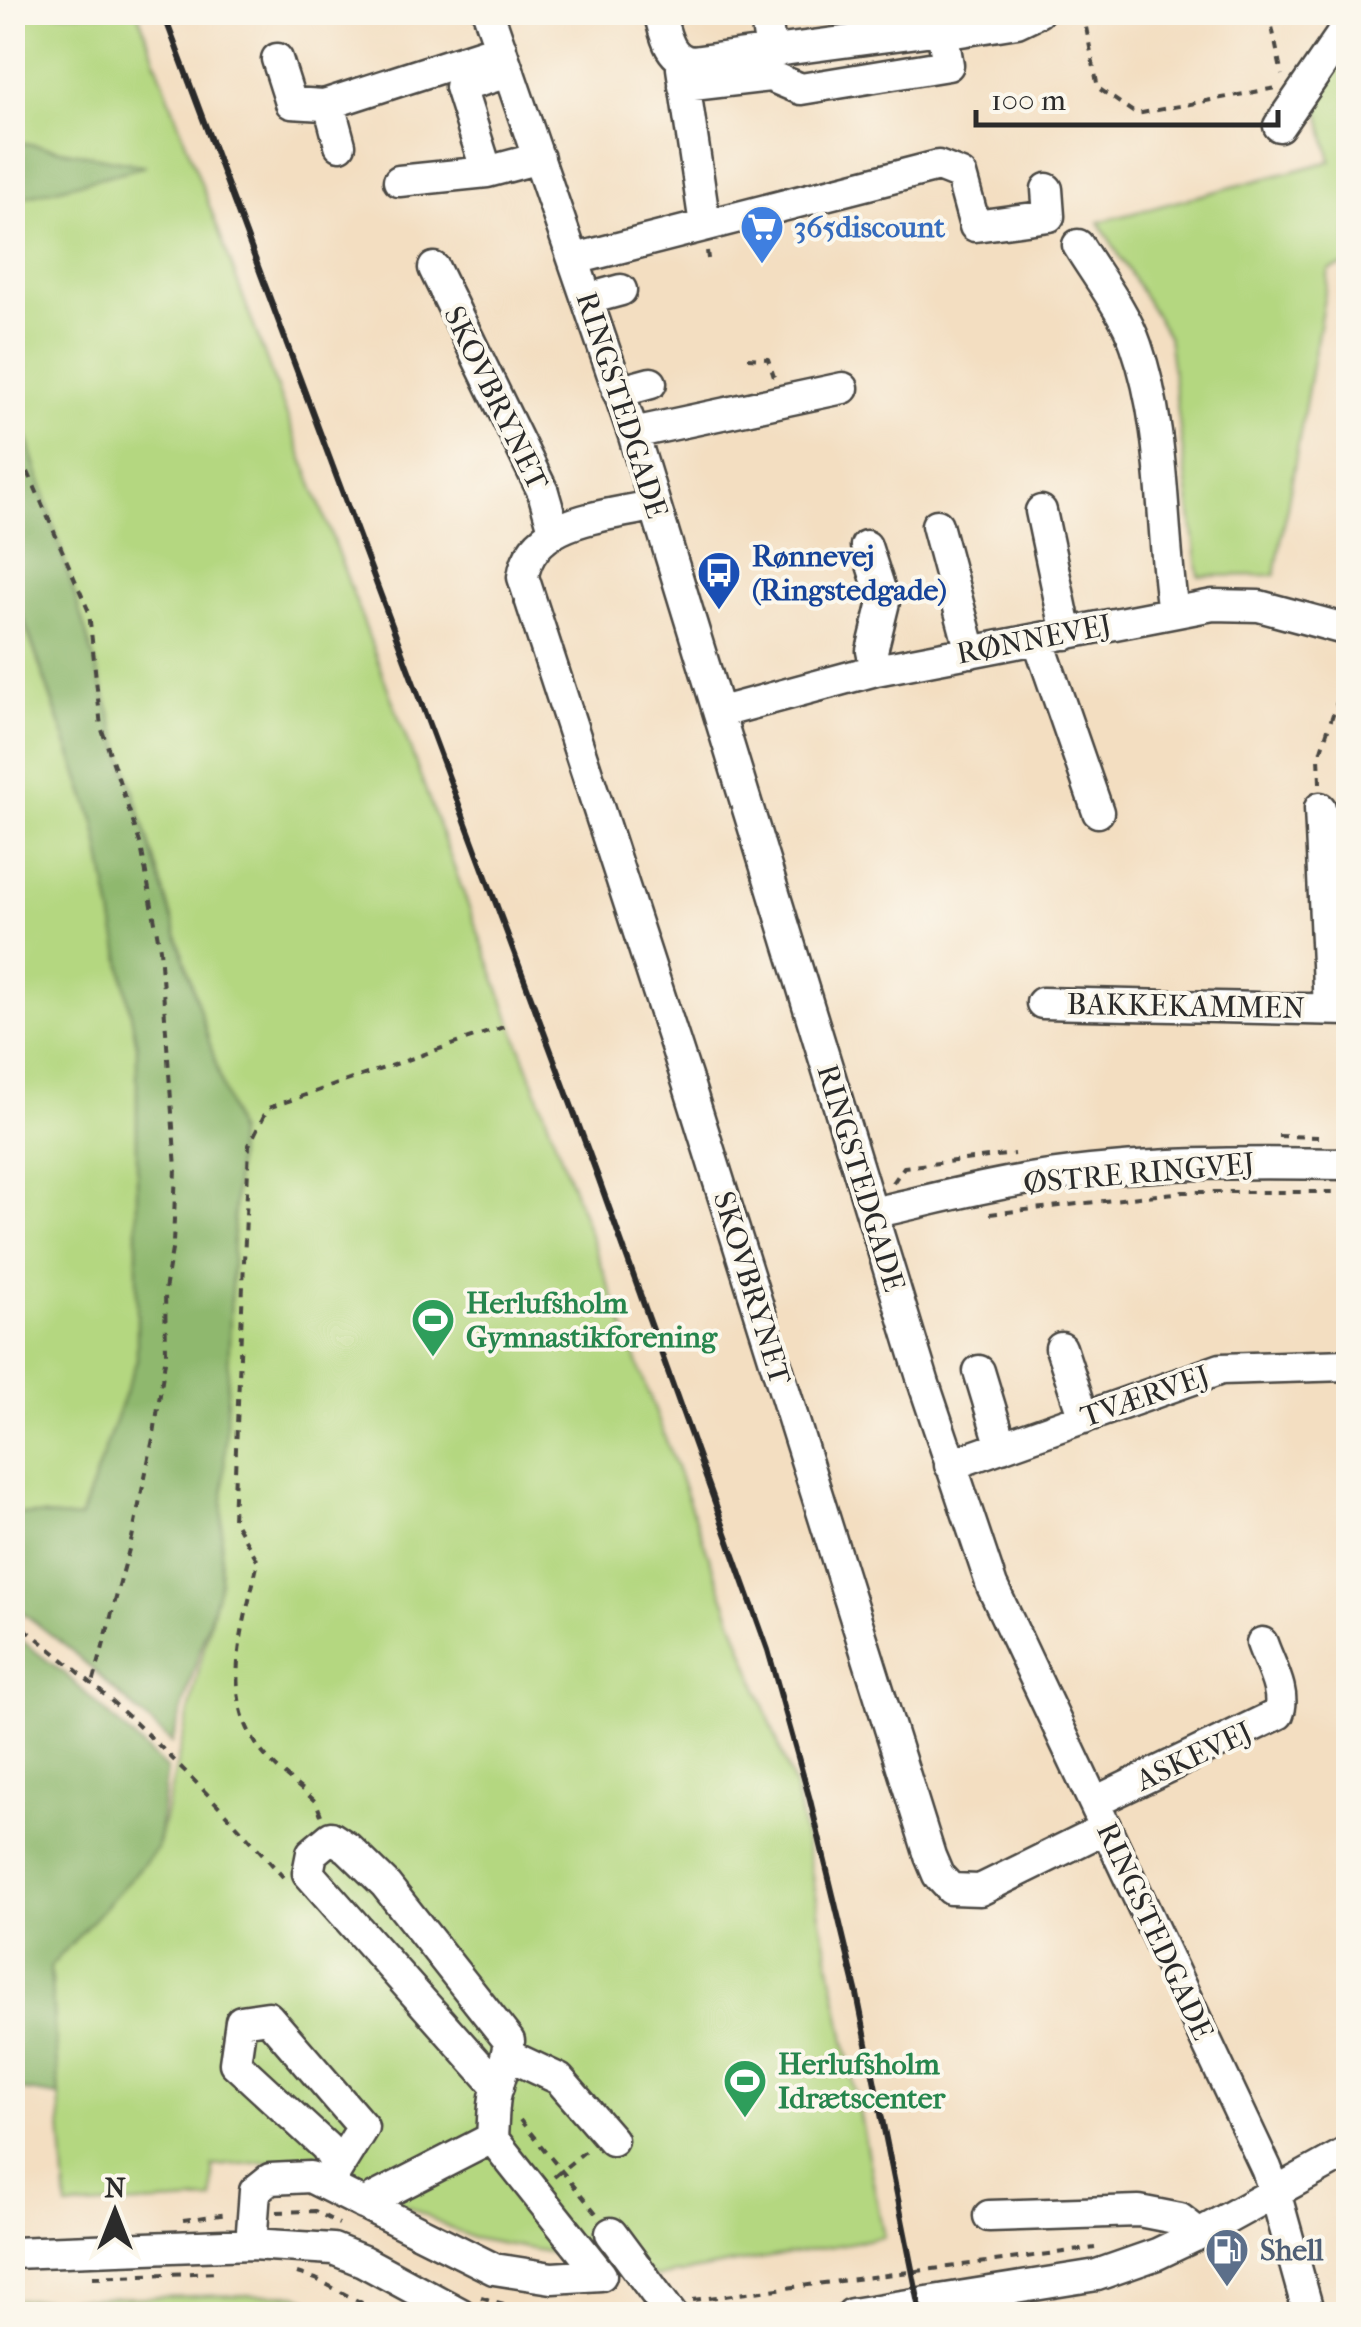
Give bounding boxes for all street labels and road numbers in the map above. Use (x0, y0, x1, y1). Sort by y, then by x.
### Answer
street label: RINGSTEDGADE (568, 288, 675, 523)
street label: SKOVBRYNET (436, 301, 555, 497)
street label: RØNNEVEJ (954, 607, 1115, 672)
street label: BAKKEKAMMEN (1067, 987, 1306, 1026)
street label: RINGSTEDGADE (809, 1060, 912, 1296)
street label: ØSTRE RINGVEJ (1022, 1146, 1256, 1201)
street label: SKOVBRYNET (706, 1187, 798, 1390)
street label: TVÆRVEJ (1076, 1358, 1214, 1435)
street label: ASKEVEJ (1130, 1714, 1258, 1799)
street label: RINGSTEDGADE (1089, 1817, 1220, 2045)

